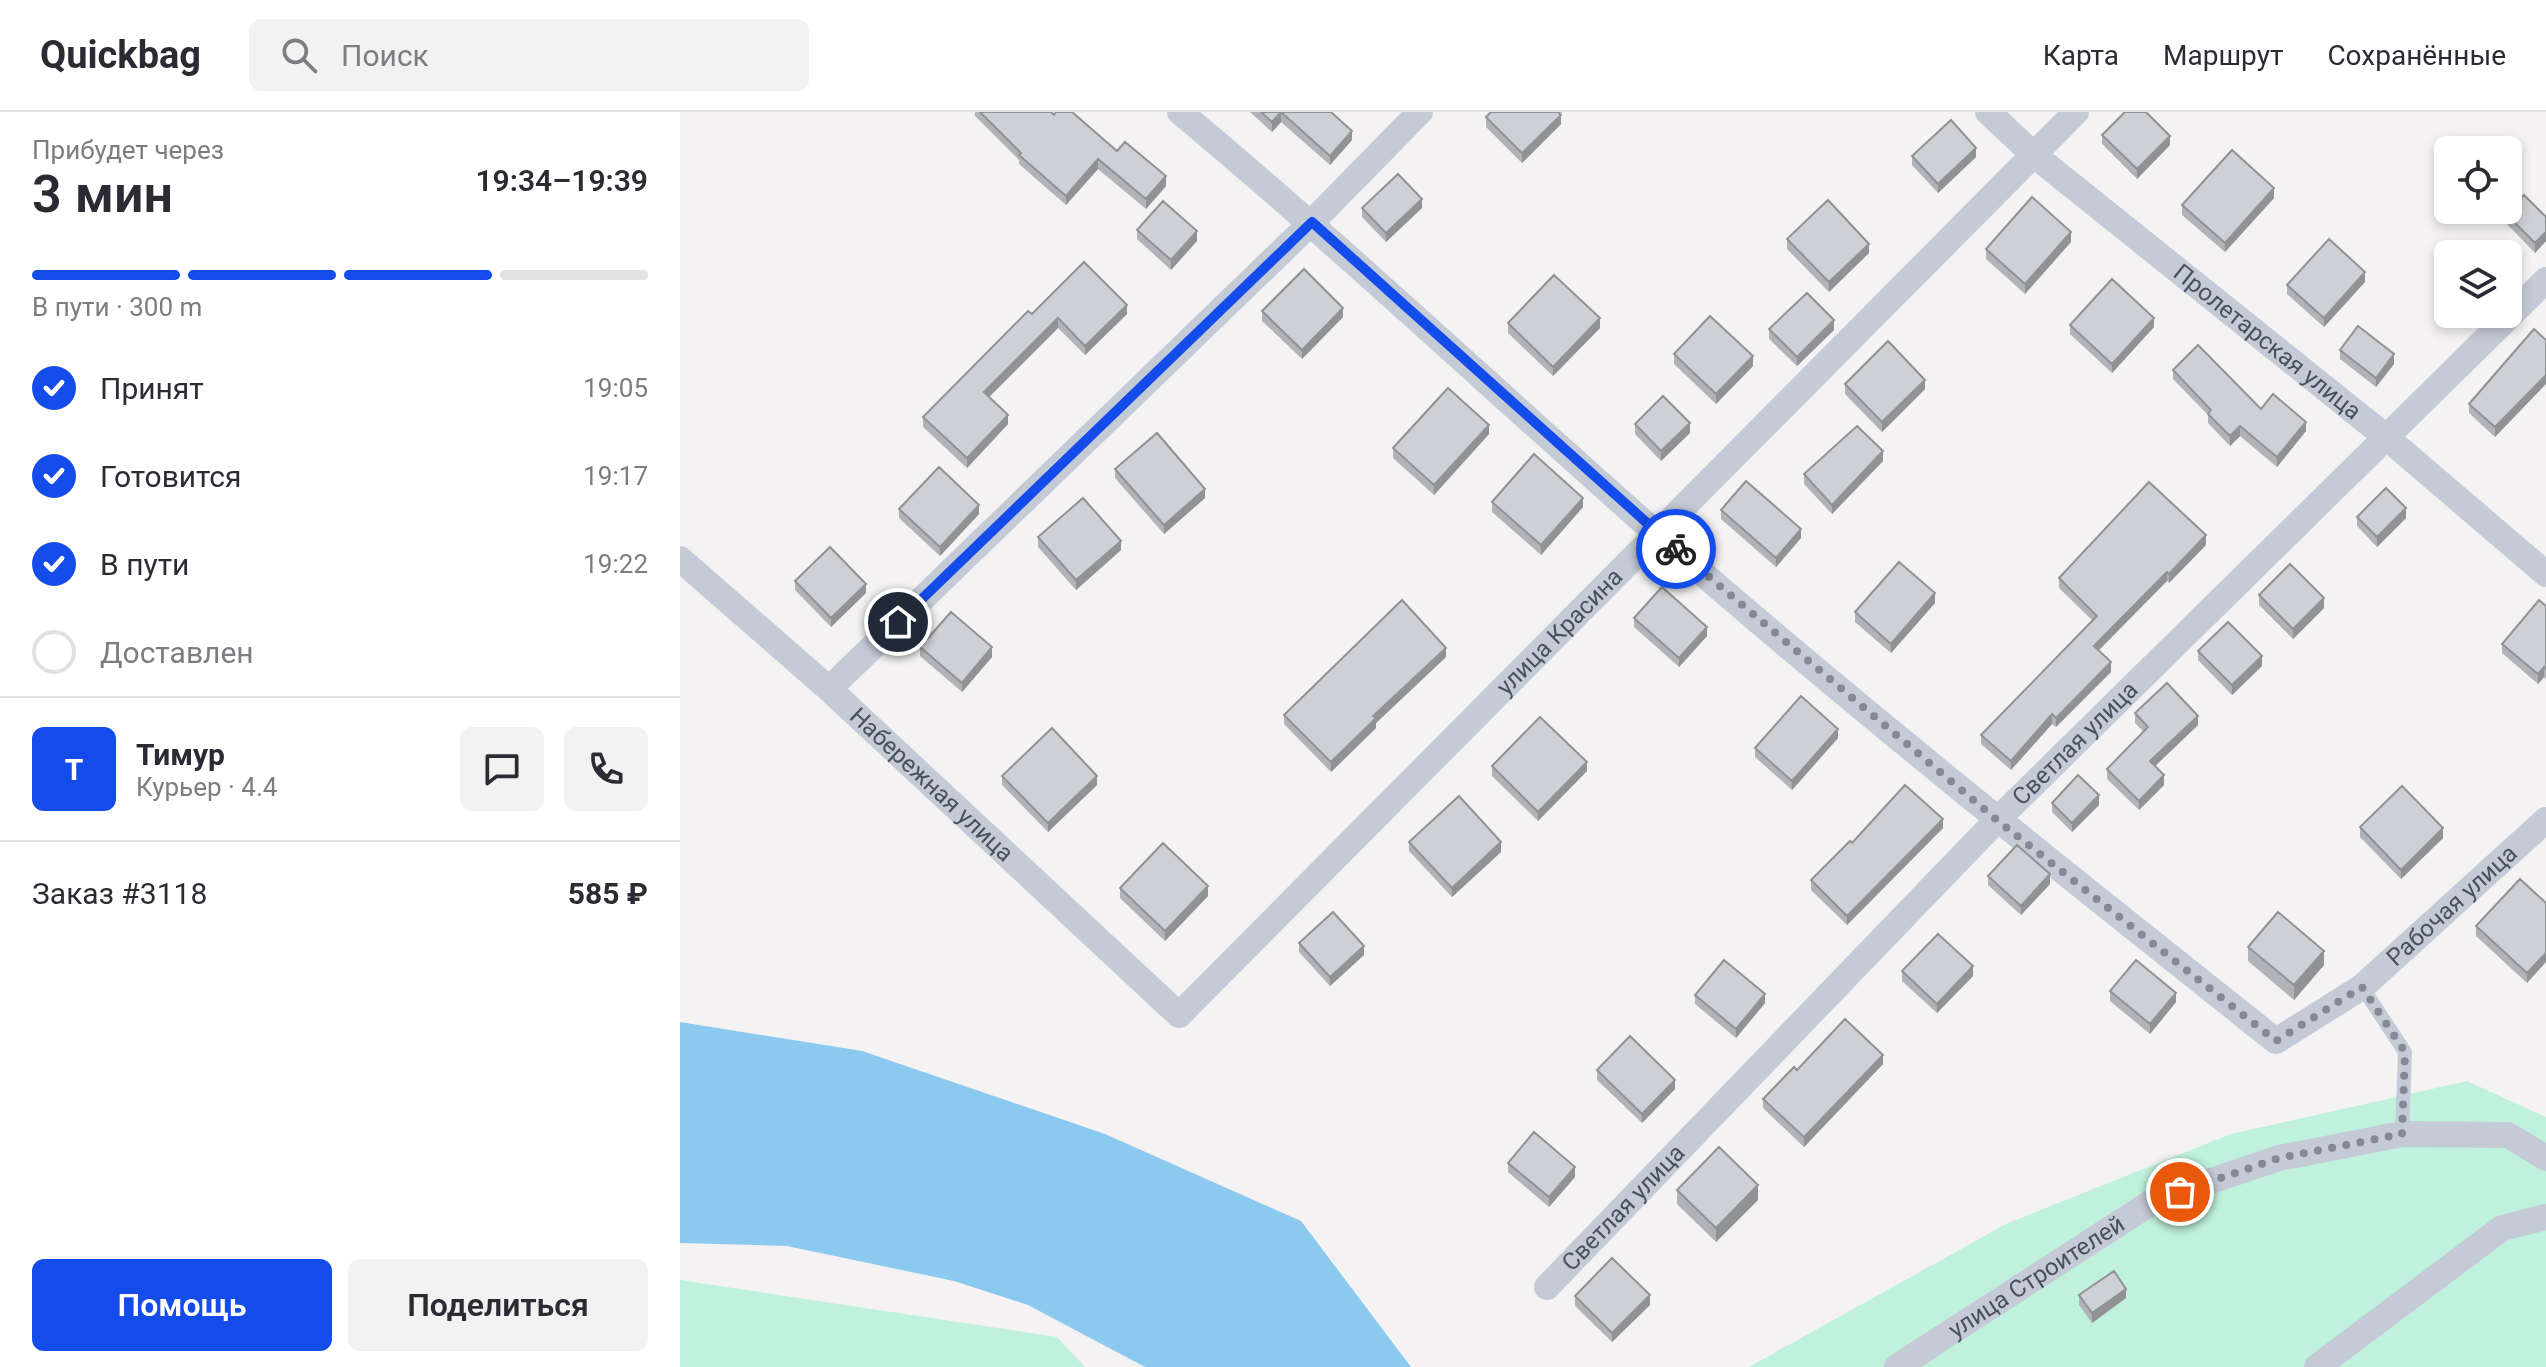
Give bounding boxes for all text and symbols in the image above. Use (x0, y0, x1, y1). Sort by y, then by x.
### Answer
search box (249, 19, 809, 91)
text: Quickbag (40, 33, 201, 77)
icon: search (277, 33, 321, 77)
text: Поиск (341, 38, 429, 73)
text: Карта (2043, 39, 2119, 72)
text: Маршрут (2163, 39, 2283, 72)
text: Сохранённые (2327, 39, 2506, 72)
text: Прибудет через (32, 135, 224, 165)
map controls (2434, 136, 2522, 328)
button: locate (2434, 136, 2522, 224)
text: 19:34–19:39 (475, 163, 648, 198)
text: 3 мин (32, 164, 173, 225)
button: layers (2434, 240, 2522, 328)
street label: Пролетарская улица (2168, 258, 2367, 425)
text: В пути · 300 m (32, 292, 202, 322)
icon: check (32, 366, 76, 410)
text: Принят (100, 371, 204, 406)
text: 19:05 (583, 373, 648, 403)
icon: check (32, 454, 76, 498)
text: Готовится (100, 459, 242, 494)
text: 19:17 (583, 461, 648, 491)
courier (1636, 509, 1716, 589)
icon: bike (1654, 527, 1698, 571)
icon: check (32, 542, 76, 586)
text: В пути (100, 547, 189, 582)
text: 19:22 (583, 549, 648, 579)
street label: улица Красина (1491, 563, 1628, 701)
pin (864, 588, 932, 656)
icon: home (876, 600, 920, 644)
text: Доставлен (100, 635, 254, 670)
street label: Светлая улица (2007, 676, 2144, 811)
street label: Набережная улица (844, 702, 1019, 867)
button: chat (460, 727, 544, 811)
button: phone (564, 727, 648, 811)
text: Тимур (136, 737, 225, 772)
text: Т (65, 752, 83, 787)
text: Курьер · 4.4 (136, 772, 277, 802)
street label: Рабочая улица (2381, 839, 2523, 972)
text: Заказ #3118 (32, 876, 207, 911)
text: 585 ₽ (568, 876, 648, 911)
street label: Светлая улица (1556, 1139, 1690, 1277)
pin (2146, 1158, 2214, 1226)
icon: bag (2158, 1170, 2202, 1214)
street label: улица Строителей (1943, 1210, 2130, 1344)
button: Помощь (32, 1259, 332, 1351)
button: Поделиться (348, 1259, 648, 1351)

